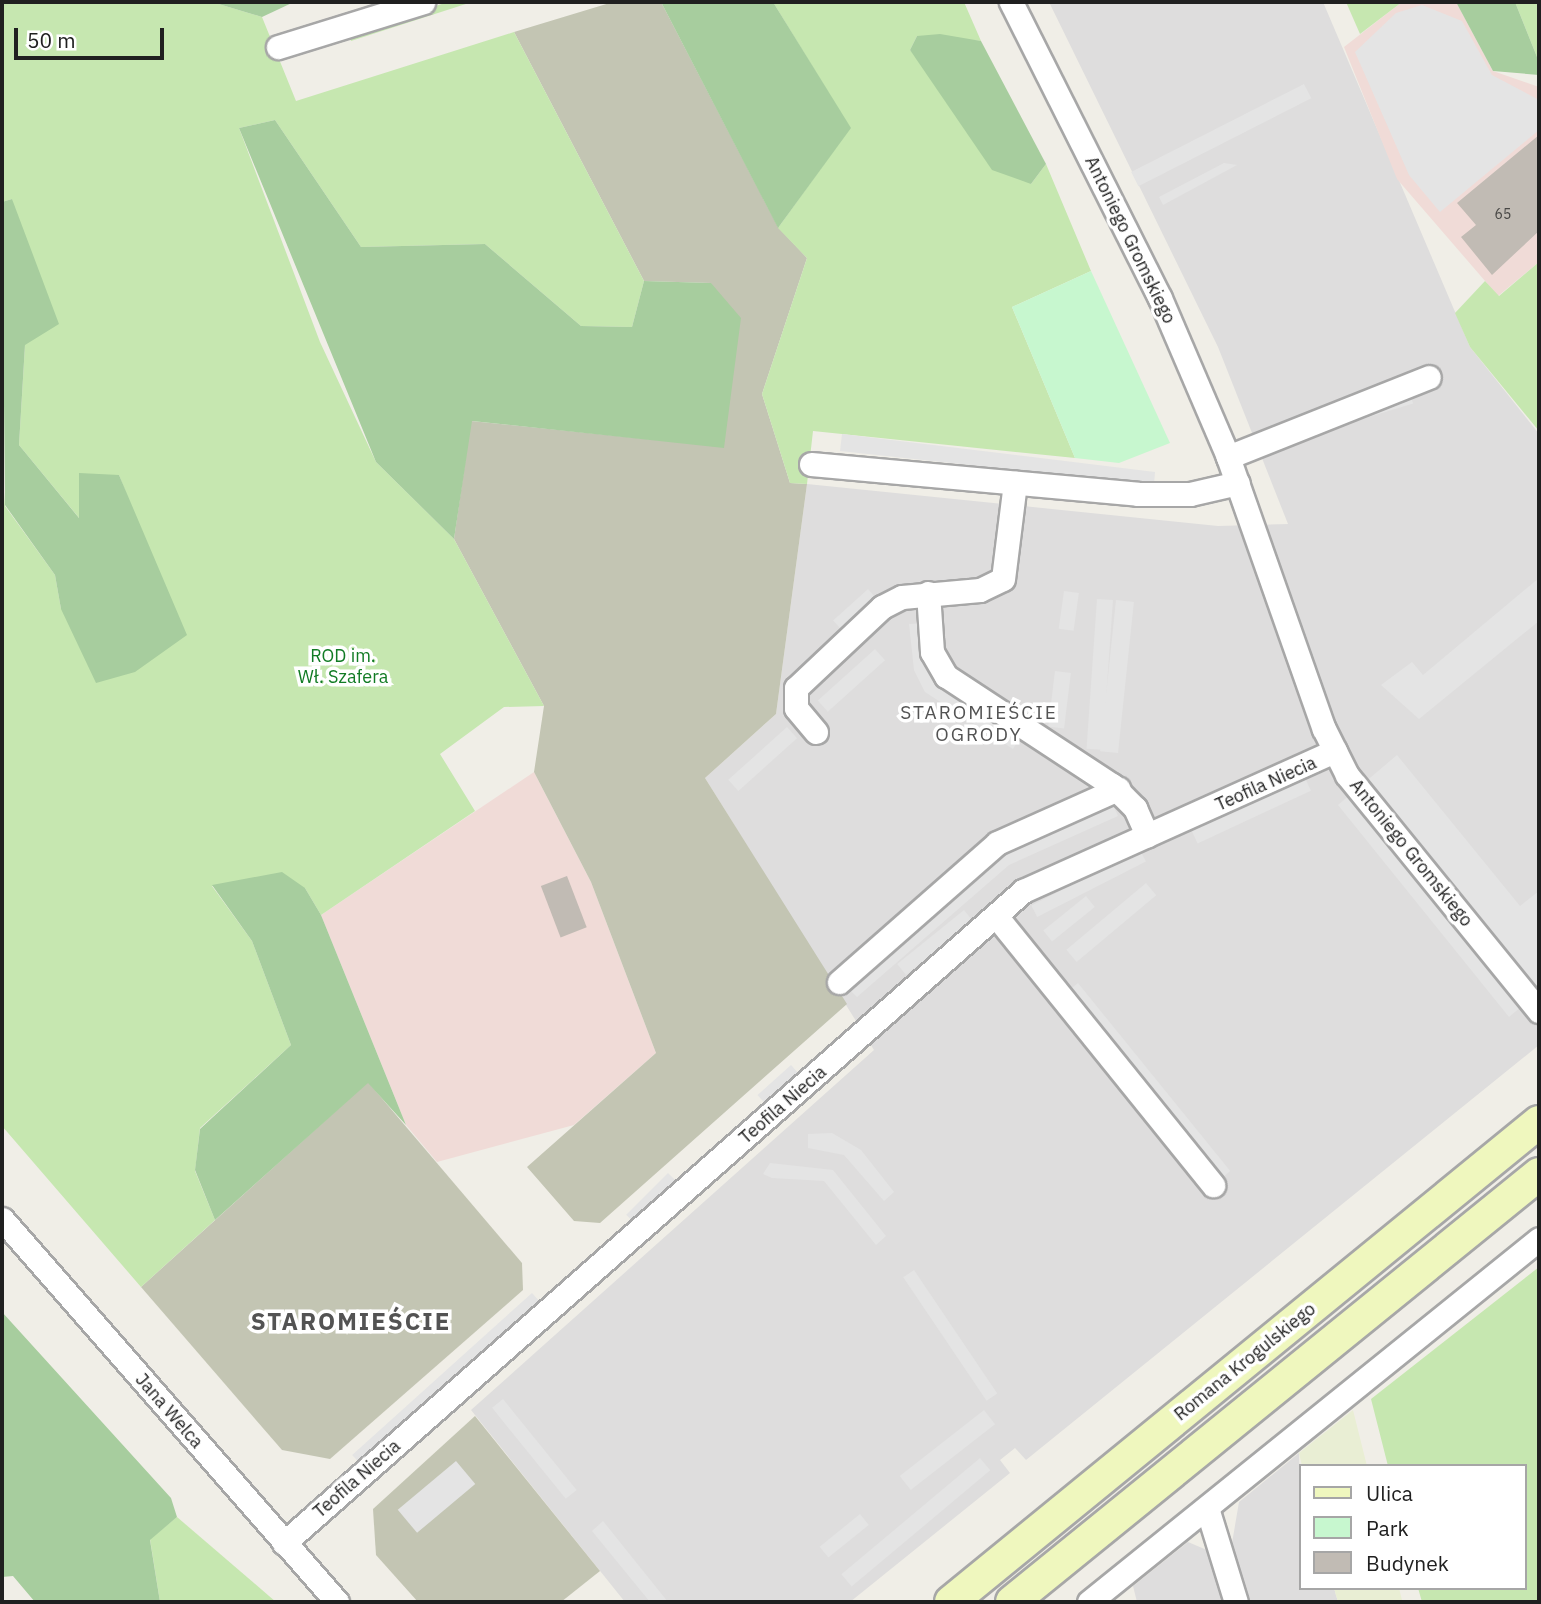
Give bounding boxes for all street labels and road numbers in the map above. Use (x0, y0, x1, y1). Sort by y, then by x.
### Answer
street label: Antoniego Gromskiego (1080, 153, 1180, 327)
street label: Teofila Niecia (1212, 752, 1320, 816)
street label: Antoniego Gromskiego (1345, 775, 1477, 931)
street label: Teofila Niecia (735, 1061, 831, 1149)
street label: Romana Krogulskiego (1170, 1298, 1320, 1426)
street label: Jana Welca (131, 1369, 207, 1453)
street label: Teofila Niecia (309, 1435, 405, 1523)

